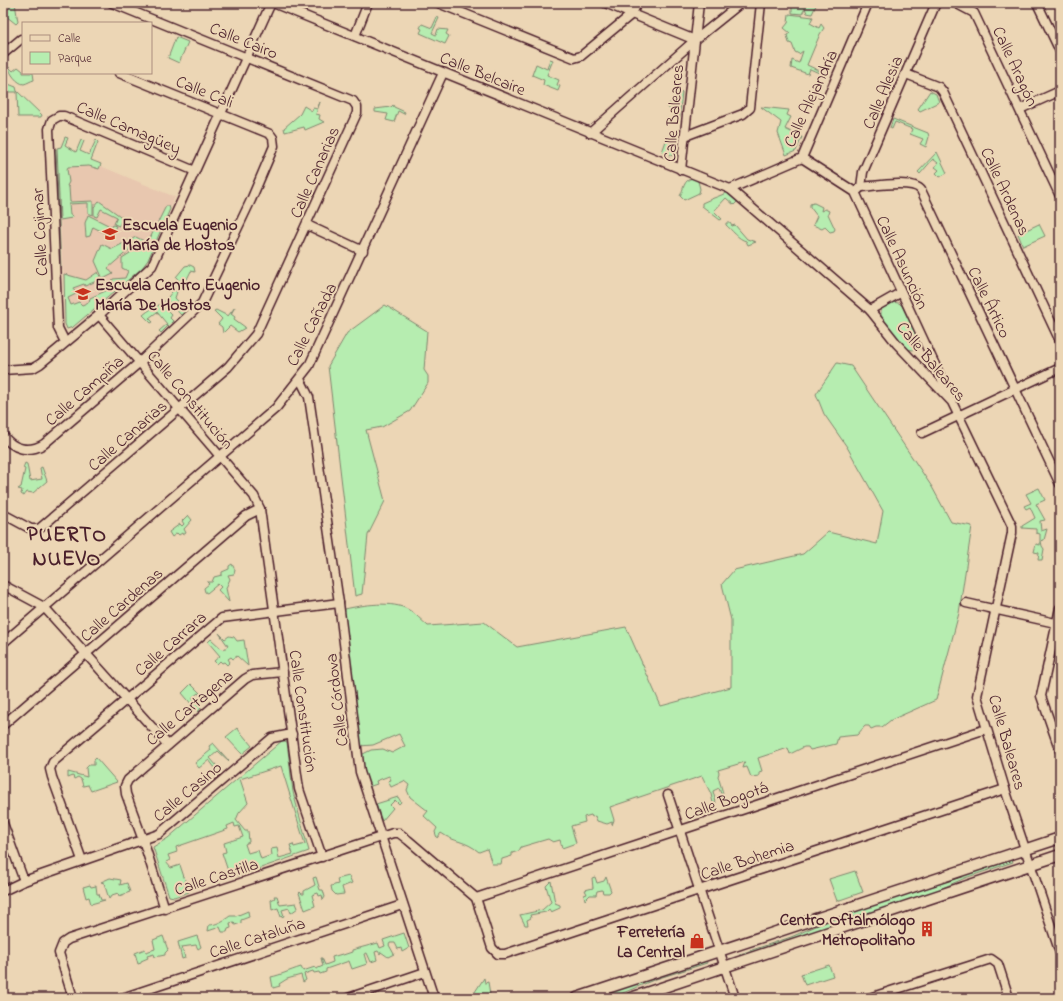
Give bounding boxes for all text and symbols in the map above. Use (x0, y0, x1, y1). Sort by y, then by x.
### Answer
street label: Calle Cairo (205, 16, 282, 66)
legend (22, 22, 152, 74)
street label: Calle Aragón (983, 22, 1044, 112)
text: Calle (58, 30, 81, 48)
street label: Calle Belcaire (436, 46, 530, 103)
street label: Calle Alejandría (778, 46, 845, 152)
text: Parque (58, 50, 92, 68)
street label: Calle Alesia (857, 52, 910, 133)
street label: Calle Baleares (658, 63, 691, 163)
street label: Calle Cali (172, 69, 237, 115)
street label: Calle Camagüey (71, 95, 185, 163)
street label: Calle Canarias (284, 123, 347, 223)
street label: Calle Ardenas (973, 143, 1036, 240)
street label: Calle Cojimar (26, 187, 55, 277)
street label: Calle Asunción (869, 212, 934, 314)
place label: Escuela Eugenio María de Hostos (122, 213, 238, 258)
school or university icon: Escuela Eugenio María de Hostos (101, 225, 119, 243)
street label: Calle Ártico (961, 263, 1017, 343)
place label: Escuela Centro Eugenio María De Hostos (95, 273, 260, 318)
street label: Calle Cañada (281, 279, 344, 371)
school or university icon: Escuela Centro Eugenio María De Hostos (74, 285, 92, 303)
street label: Calle Baleares (890, 316, 972, 407)
street label: Calle Constitución (141, 345, 239, 455)
street label: Calle Campiña (40, 350, 130, 433)
street label: Calle Canarias (83, 394, 173, 478)
district label: PUERTO NUEVO (27, 521, 107, 575)
street label: Calle Cardenas (75, 562, 169, 648)
street label: Calle Carrara (129, 606, 213, 683)
street label: Calle Constitución (282, 648, 323, 774)
street label: Calle Córdova (319, 652, 356, 748)
street label: Calle Cartagena (141, 664, 240, 754)
street label: Calle Baleares (981, 692, 1032, 793)
street label: Calle Casino (148, 756, 228, 829)
street label: Calle Bogotá (681, 775, 773, 829)
street label: Calle Bohemia (697, 834, 797, 887)
street label: Calle Castilla (171, 852, 262, 903)
place label: Centro Oftalmólogo Metropolitano (780, 908, 915, 953)
street label: Calle Cataluña (206, 911, 309, 966)
place label: Ferretería La Central (616, 920, 685, 965)
building icon: Centro Oftalmólogo Metropolitano (918, 920, 936, 938)
shop icon: Ferretería La Central (688, 932, 706, 950)

